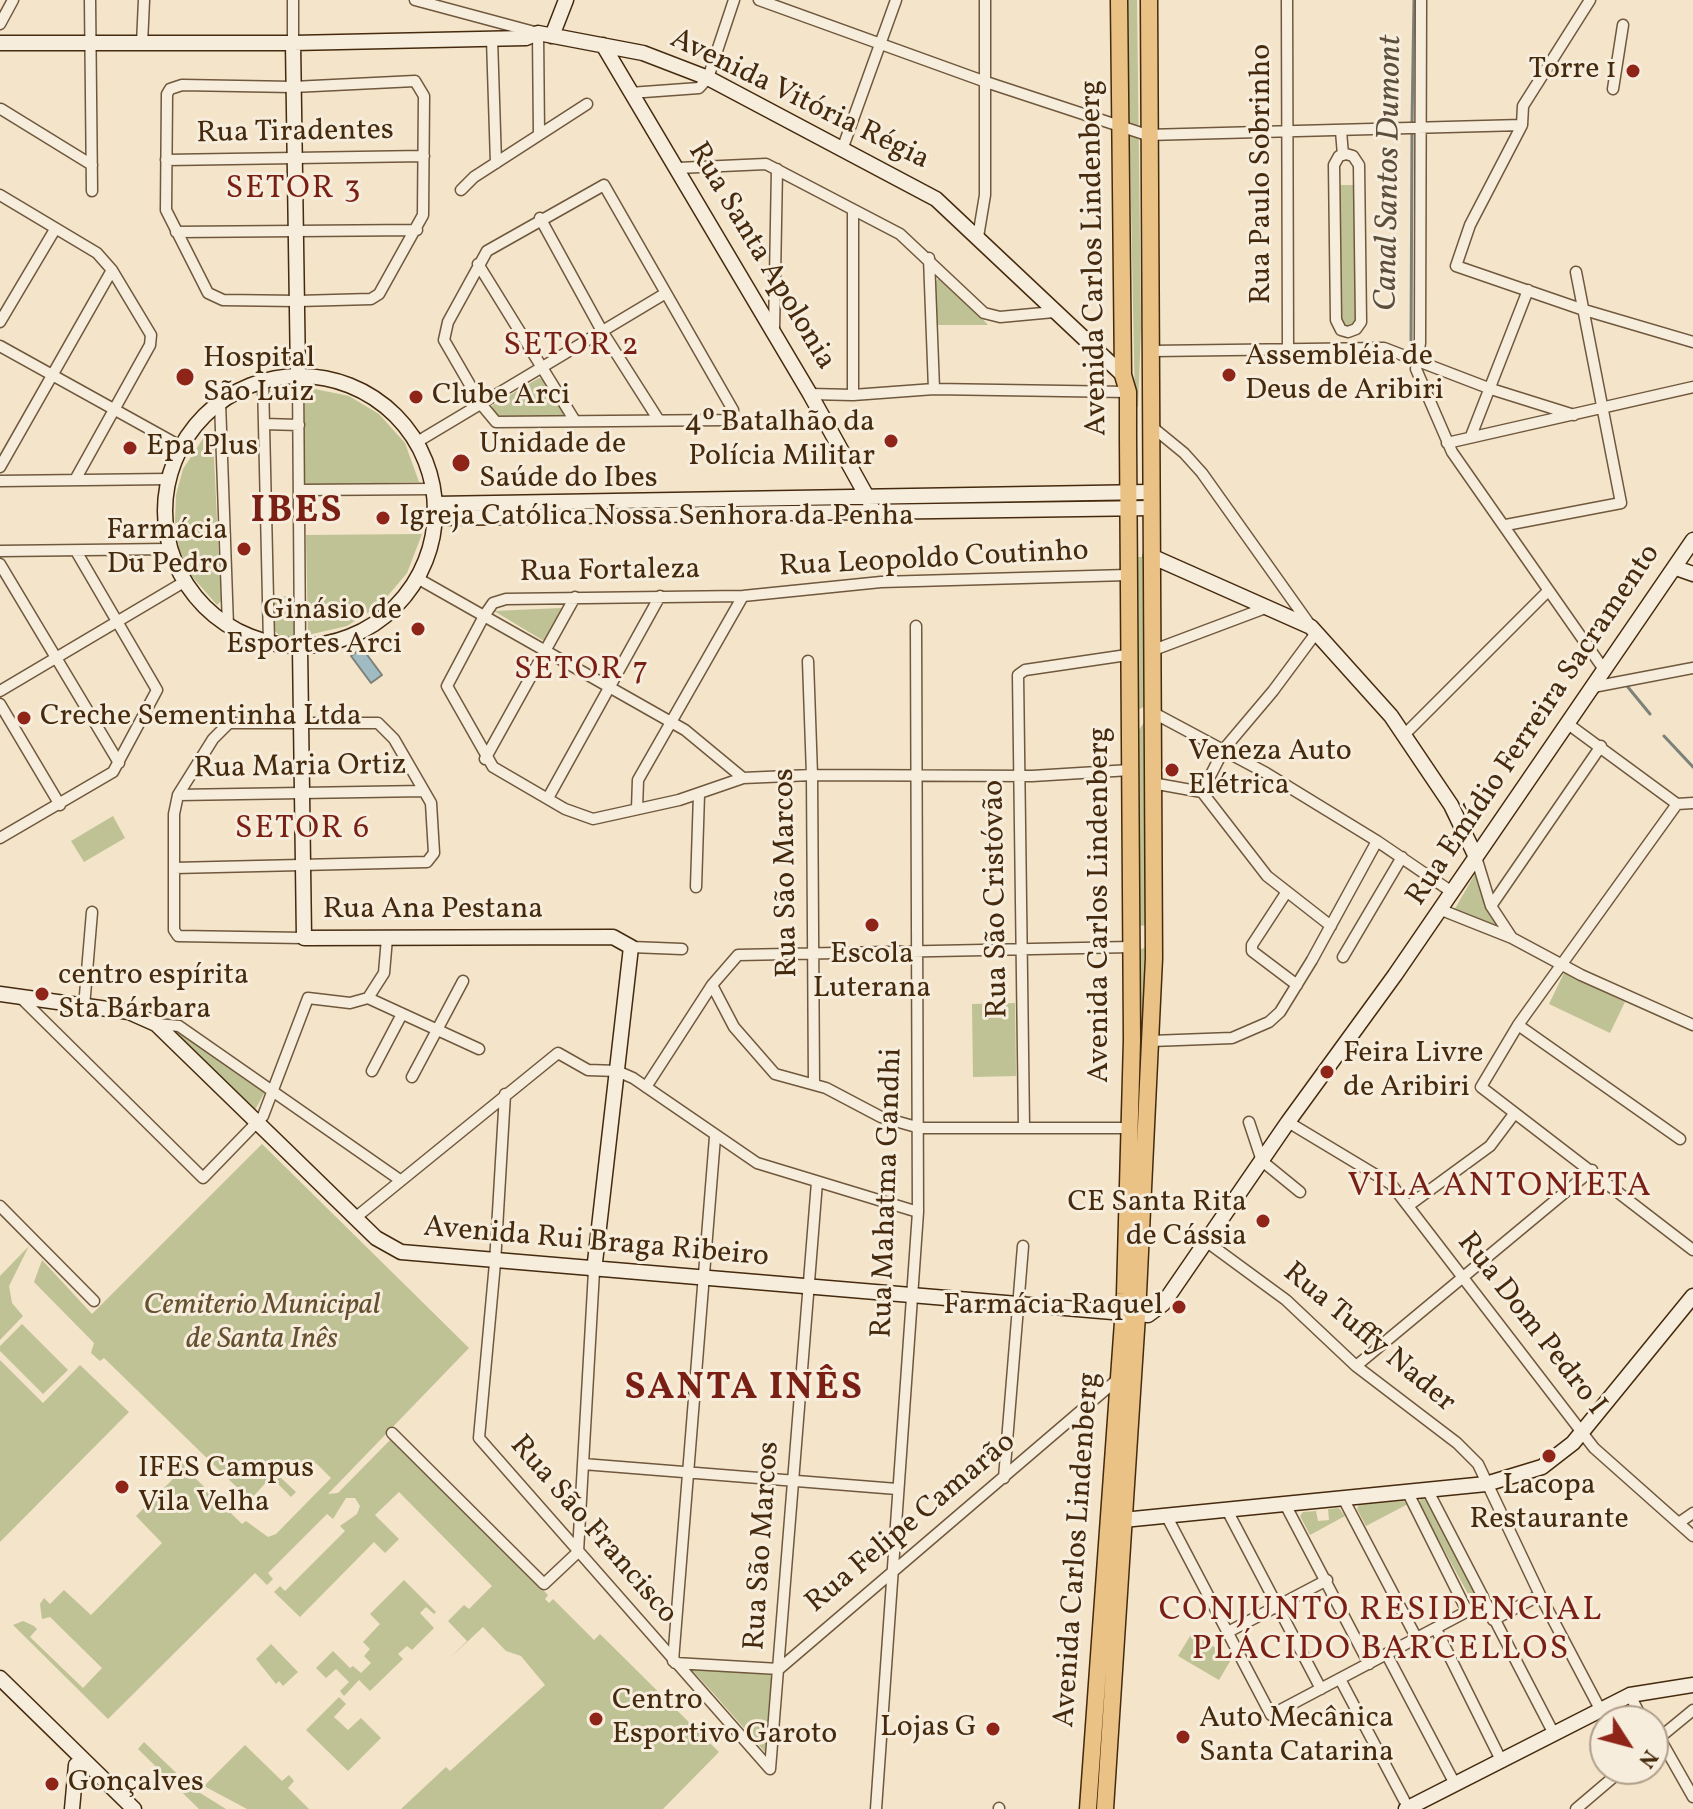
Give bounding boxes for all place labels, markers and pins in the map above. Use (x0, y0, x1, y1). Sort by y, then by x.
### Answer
place label: Torre 1 (1529, 53, 1617, 89)
marker: Torre 1 (1624, 62, 1642, 80)
place label: Assembléia de Deus de Aribiri (1245, 340, 1444, 410)
place label: Hospital São Luiz (203, 342, 315, 412)
marker: Hospital São Luiz (174, 366, 196, 388)
marker: Assembléia de Deus de Aribiri (1220, 366, 1238, 384)
place label: Clube Arci (432, 379, 570, 415)
marker: Clube Arci (407, 388, 425, 406)
place label: 4º Batalhão da Polícia Militar (684, 406, 875, 476)
place label: Unidade de Saúde do Ibes (479, 428, 658, 498)
place label: Epa Plus (146, 430, 258, 466)
marker: 4º Batalhão da Polícia Militar (882, 432, 900, 450)
marker: Epa Plus (121, 439, 139, 457)
marker: Unidade de Saúde do Ibes (450, 452, 472, 474)
place label: Igreja Católica Nossa Senhora da Penha (399, 500, 914, 536)
marker: Igreja Católica Nossa Senhora da Penha (374, 509, 392, 527)
place label: Farmácia Du Pedro (106, 514, 228, 584)
marker: Farmácia Du Pedro (235, 540, 253, 558)
place label: Ginásio de Esportes Arci (226, 594, 402, 664)
marker: Ginásio de Esportes Arci (409, 620, 427, 638)
place label: Creche Sementinha Ltda (40, 700, 362, 736)
marker: Creche Sementinha Ltda (15, 709, 33, 727)
place label: Veneza Auto Elétrica (1188, 735, 1352, 806)
marker: Veneza Auto Elétrica (1163, 761, 1181, 779)
marker: Escola Luterana (863, 916, 881, 934)
place label: Escola Luterana (813, 938, 931, 1008)
place label: centro espírita Sta Bárbara (58, 959, 249, 1030)
marker: centro espírita Sta Bárbara (33, 985, 51, 1003)
place label: Feira Livre de Aribiri (1343, 1037, 1484, 1108)
marker: Feira Livre de Aribiri (1318, 1063, 1336, 1081)
place label: CE Santa Rita de Cássia (1067, 1186, 1247, 1256)
marker: CE Santa Rita de Cássia (1254, 1212, 1272, 1230)
place label: Farmácia Raquel (943, 1289, 1163, 1325)
marker: Farmácia Raquel (1170, 1298, 1188, 1316)
marker: Lacopa Restaurante (1540, 1447, 1558, 1465)
place label: IFES Campus Vila Velha (138, 1452, 314, 1522)
place label: Lacopa Restaurante (1469, 1469, 1629, 1540)
marker: IFES Campus Vila Velha (113, 1478, 131, 1496)
place label: Centro Esportivo Garoto (612, 1684, 837, 1754)
place label: Auto Mecânica Santa Catarina (1199, 1702, 1394, 1772)
marker: Centro Esportivo Garoto (587, 1710, 605, 1728)
place label: Lojas G (880, 1711, 977, 1747)
marker: Lojas G (984, 1720, 1002, 1738)
marker: Auto Mecânica Santa Catarina (1174, 1728, 1192, 1746)
place label: Gonçalves (68, 1766, 204, 1802)
marker: Gonçalves (43, 1775, 61, 1793)

